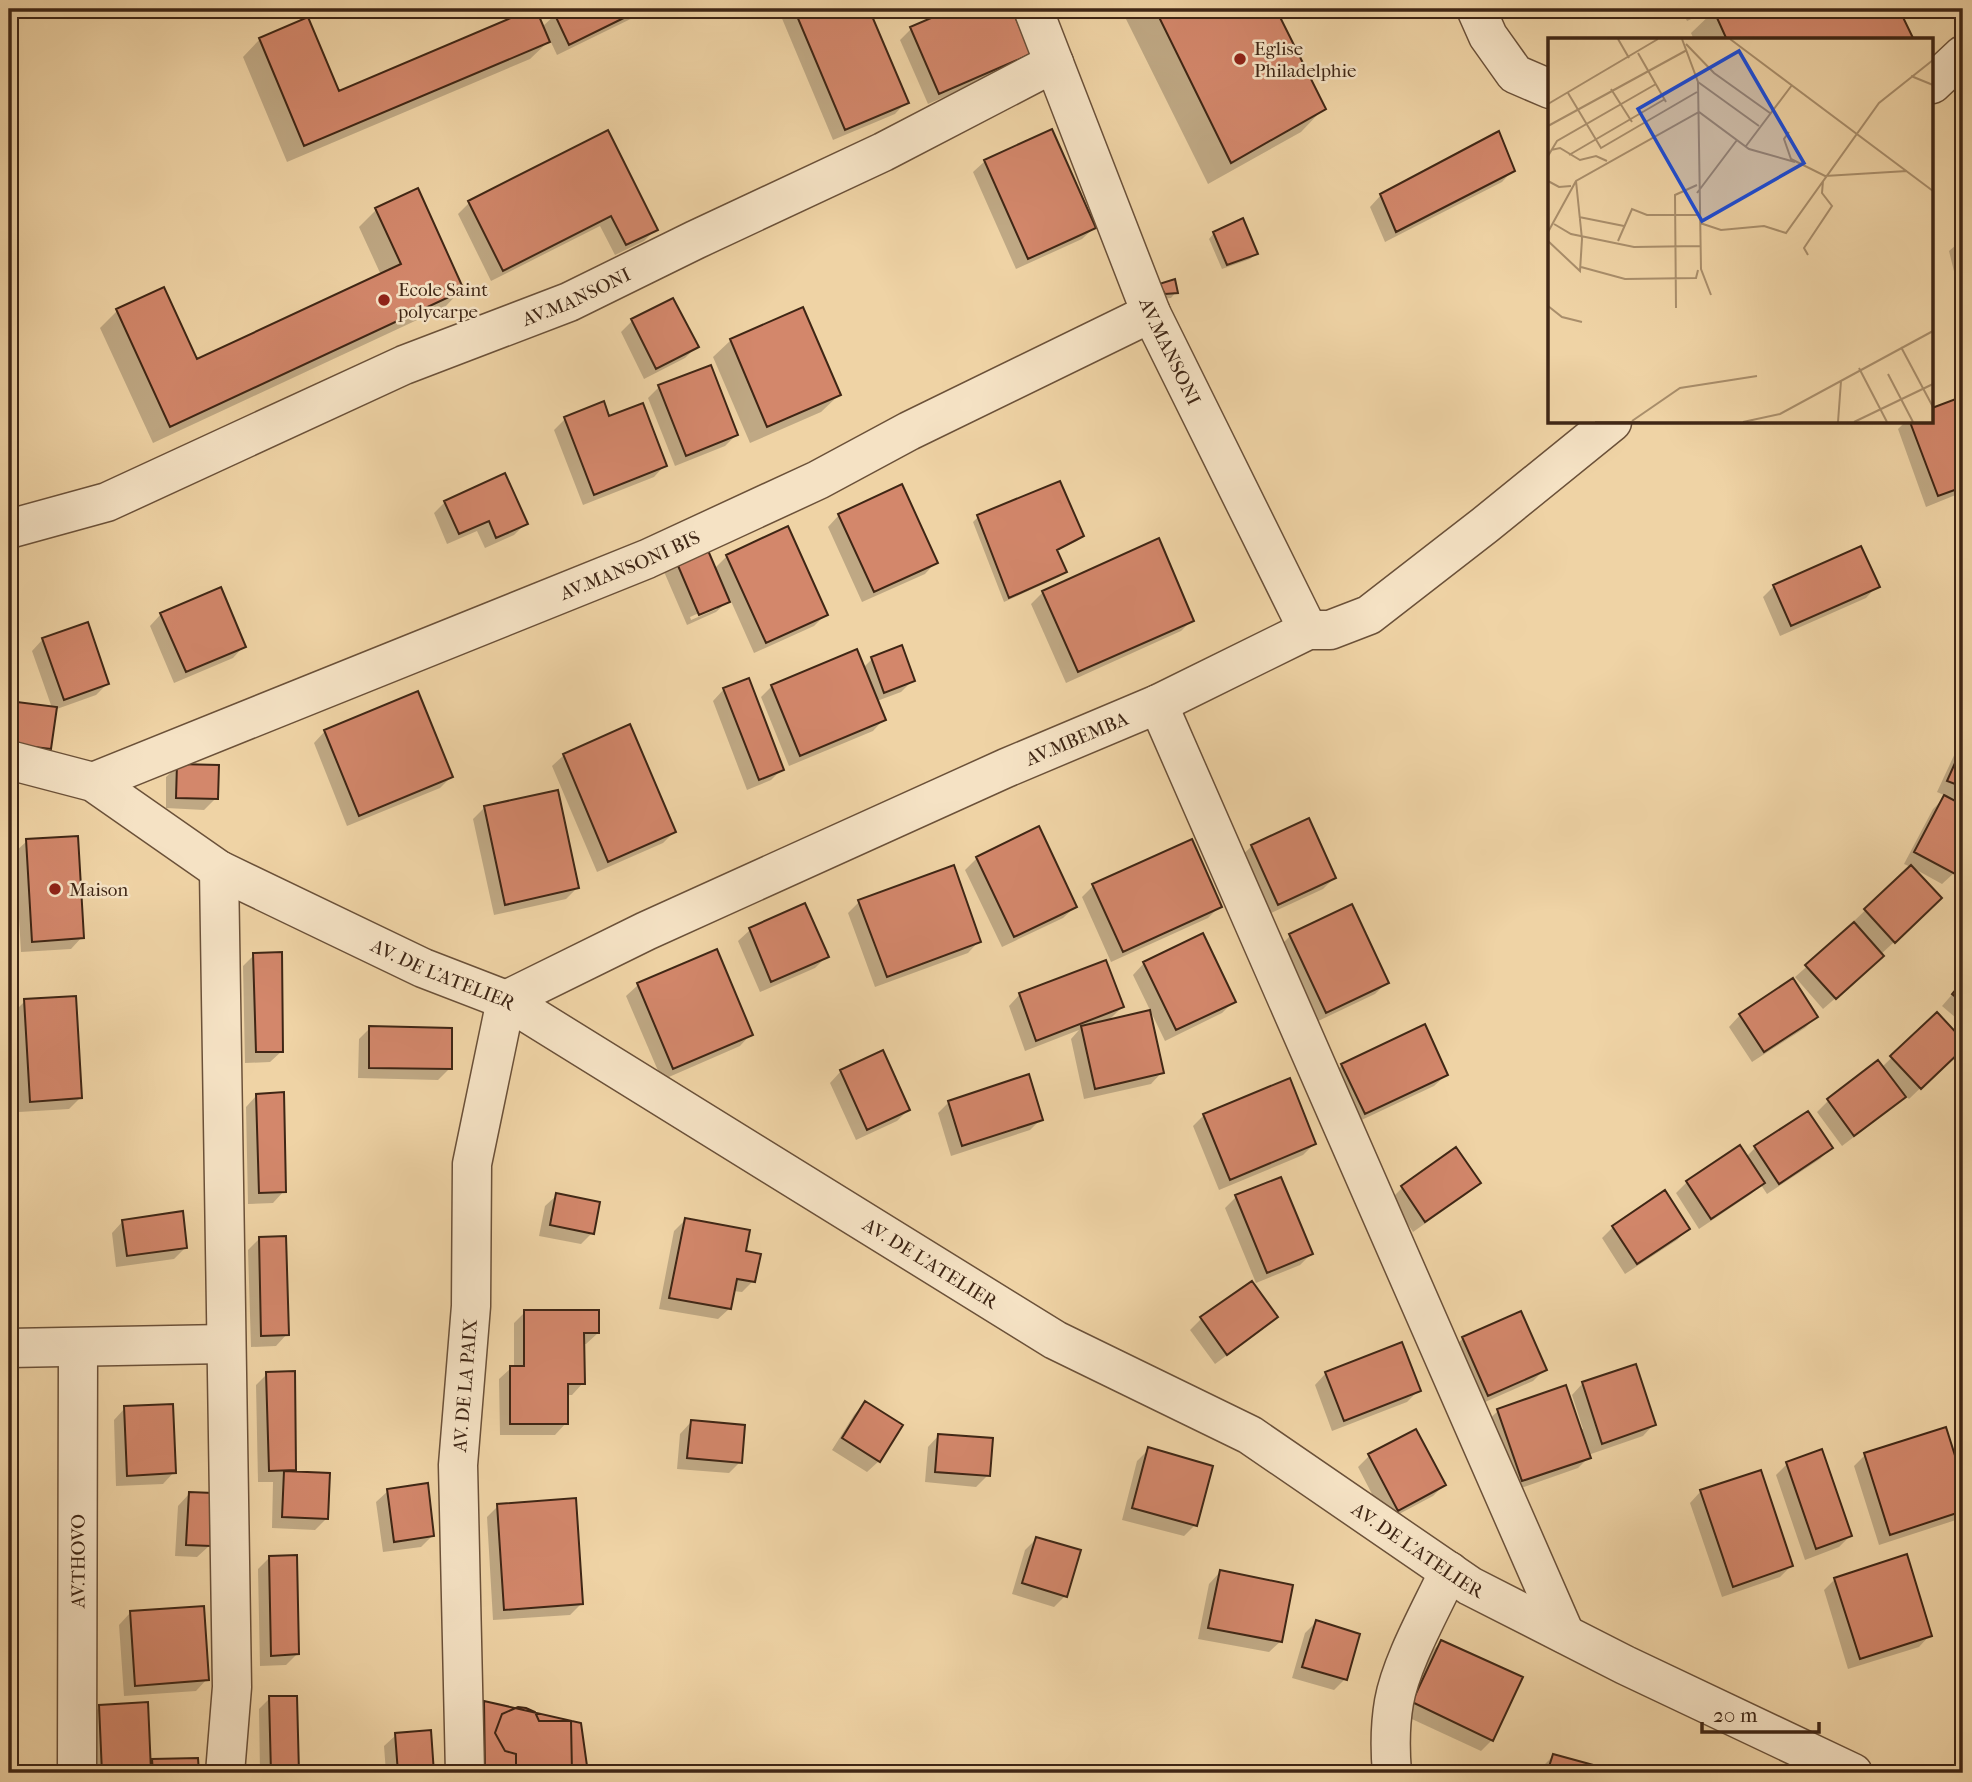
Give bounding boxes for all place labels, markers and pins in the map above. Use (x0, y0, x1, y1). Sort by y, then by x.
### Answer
place label: Eglise Philadelphie (1254, 38, 1356, 82)
marker: Eglise Philadelphie (1232, 51, 1248, 67)
place label: Ecole Saint polycarpe (397, 279, 488, 323)
marker: Ecole Saint polycarpe (376, 292, 392, 308)
place label: Maison (69, 879, 128, 901)
marker: Maison (47, 881, 63, 897)

